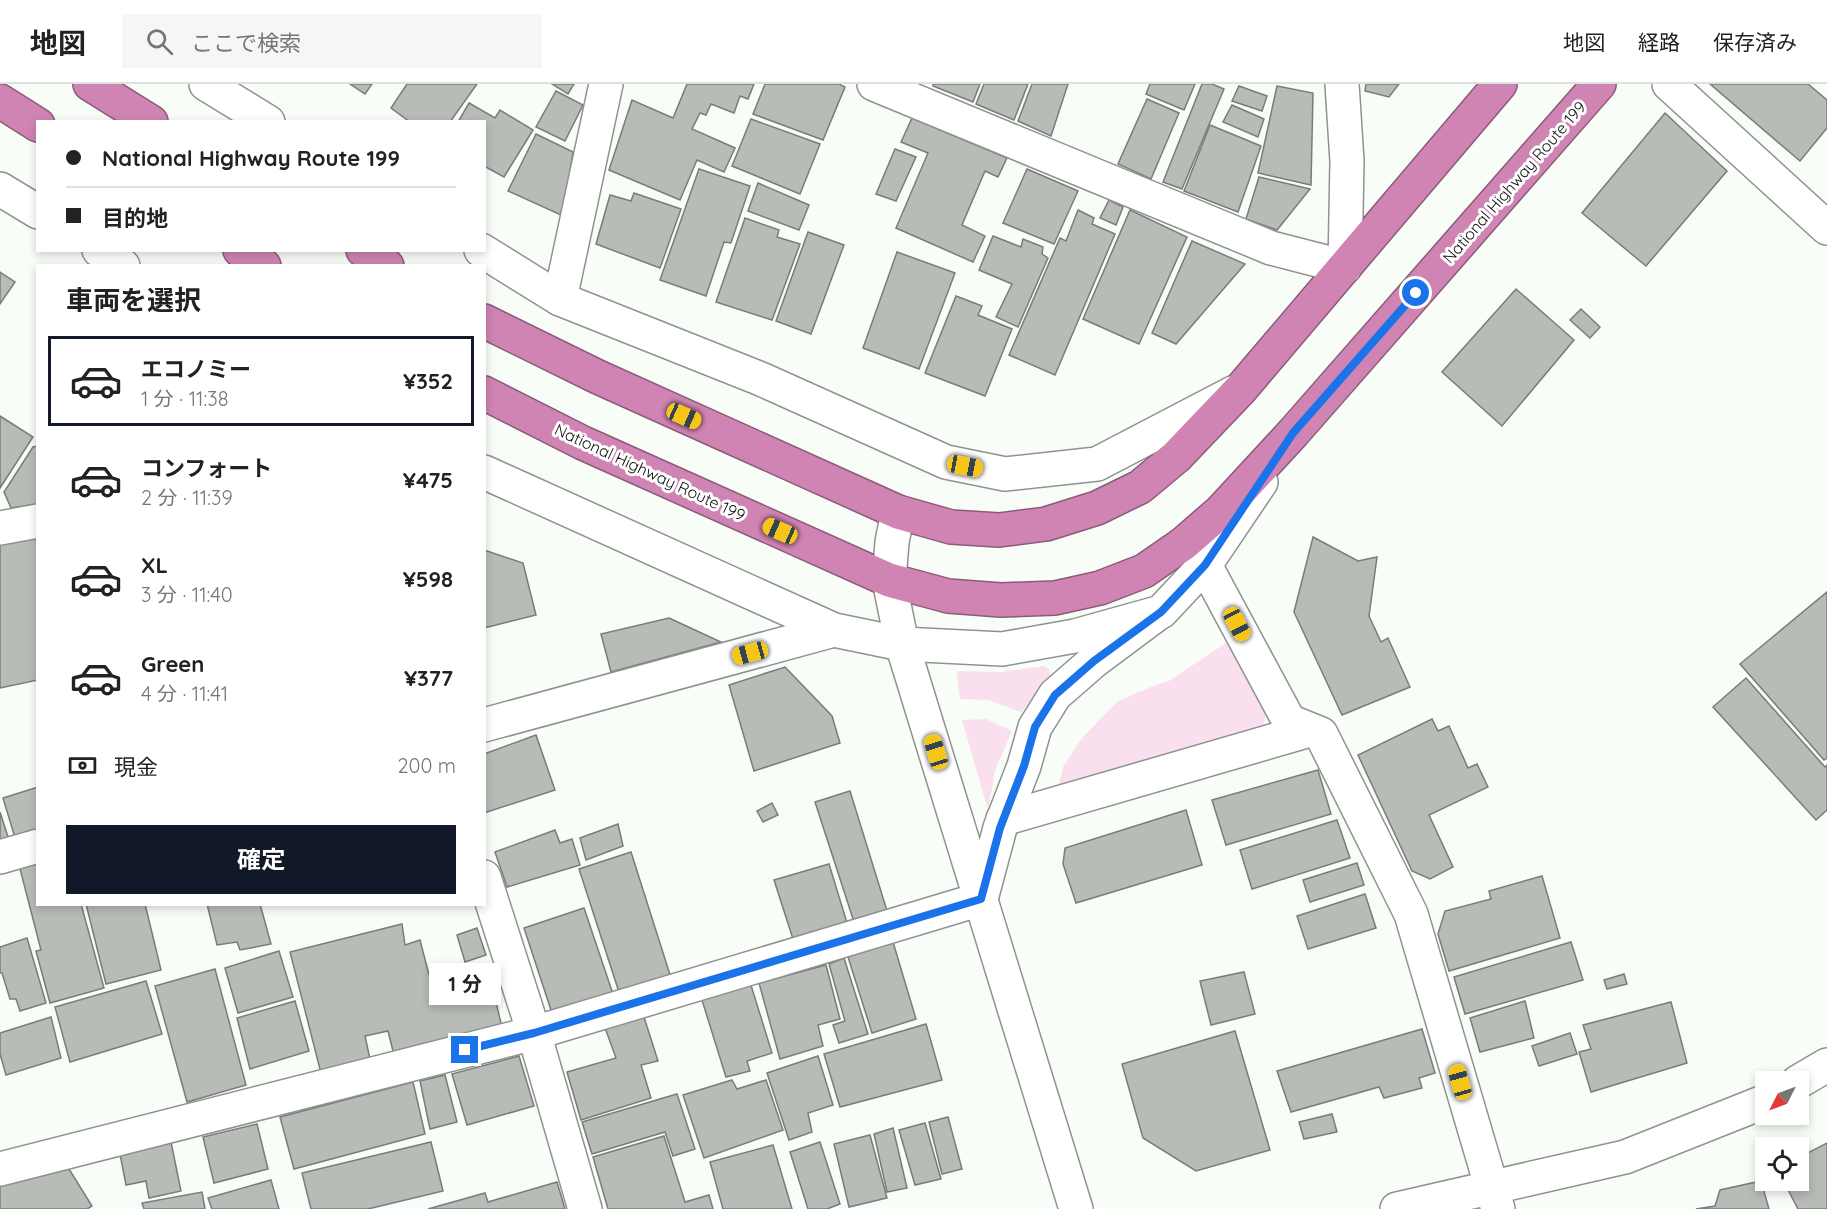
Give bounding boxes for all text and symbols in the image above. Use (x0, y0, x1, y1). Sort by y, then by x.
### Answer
search box (122, 14, 542, 68)
text: 地図 (30, 25, 86, 60)
icon: search (143, 25, 176, 58)
text: ここで検索 (191, 29, 301, 57)
text: 地図 (1563, 29, 1605, 55)
text: 経路 (1638, 29, 1680, 55)
text: 保存済み (1713, 29, 1797, 55)
street label: National Highway Route 199 (1438, 97, 1590, 267)
text: National Highway Route 199 (102, 144, 400, 172)
text: 目的地 (102, 204, 168, 232)
route start (1402, 279, 1429, 306)
text: 車両を選択 (66, 283, 201, 317)
icon: car (69, 354, 123, 408)
text: エコノミー (141, 355, 251, 383)
text: ¥352 (403, 367, 453, 395)
text: 1 分 · 11:38 (141, 386, 229, 411)
car (664, 400, 704, 432)
street label: National Highway Route 199 (551, 419, 749, 525)
icon: car (69, 453, 123, 507)
text: コンフォート (141, 454, 272, 482)
car (946, 454, 984, 478)
text: ¥475 (403, 466, 453, 494)
text: 2 分 · 11:39 (141, 485, 233, 510)
car (760, 515, 800, 547)
text: XL (141, 551, 168, 579)
icon: car (69, 552, 123, 606)
text: ¥598 (403, 565, 453, 593)
text: 3 分 · 11:40 (141, 582, 233, 607)
car (1221, 604, 1253, 644)
car (730, 640, 770, 666)
text: Green (141, 650, 204, 678)
icon: car (69, 651, 123, 705)
text: ¥377 (404, 664, 453, 692)
text: 4 分 · 11:41 (141, 681, 228, 706)
car (922, 732, 950, 772)
icon: cash (66, 749, 99, 782)
text: 現金 (114, 753, 158, 781)
text: 200 m (397, 753, 456, 778)
button: 確定 (66, 825, 456, 894)
callout: 1 分 (429, 963, 501, 1005)
text: 1 分 (448, 971, 482, 996)
route end (451, 1036, 478, 1063)
car (1446, 1062, 1474, 1102)
north arrow (1755, 1071, 1809, 1125)
map controls (1755, 1071, 1809, 1191)
button: locate (1755, 1137, 1809, 1191)

